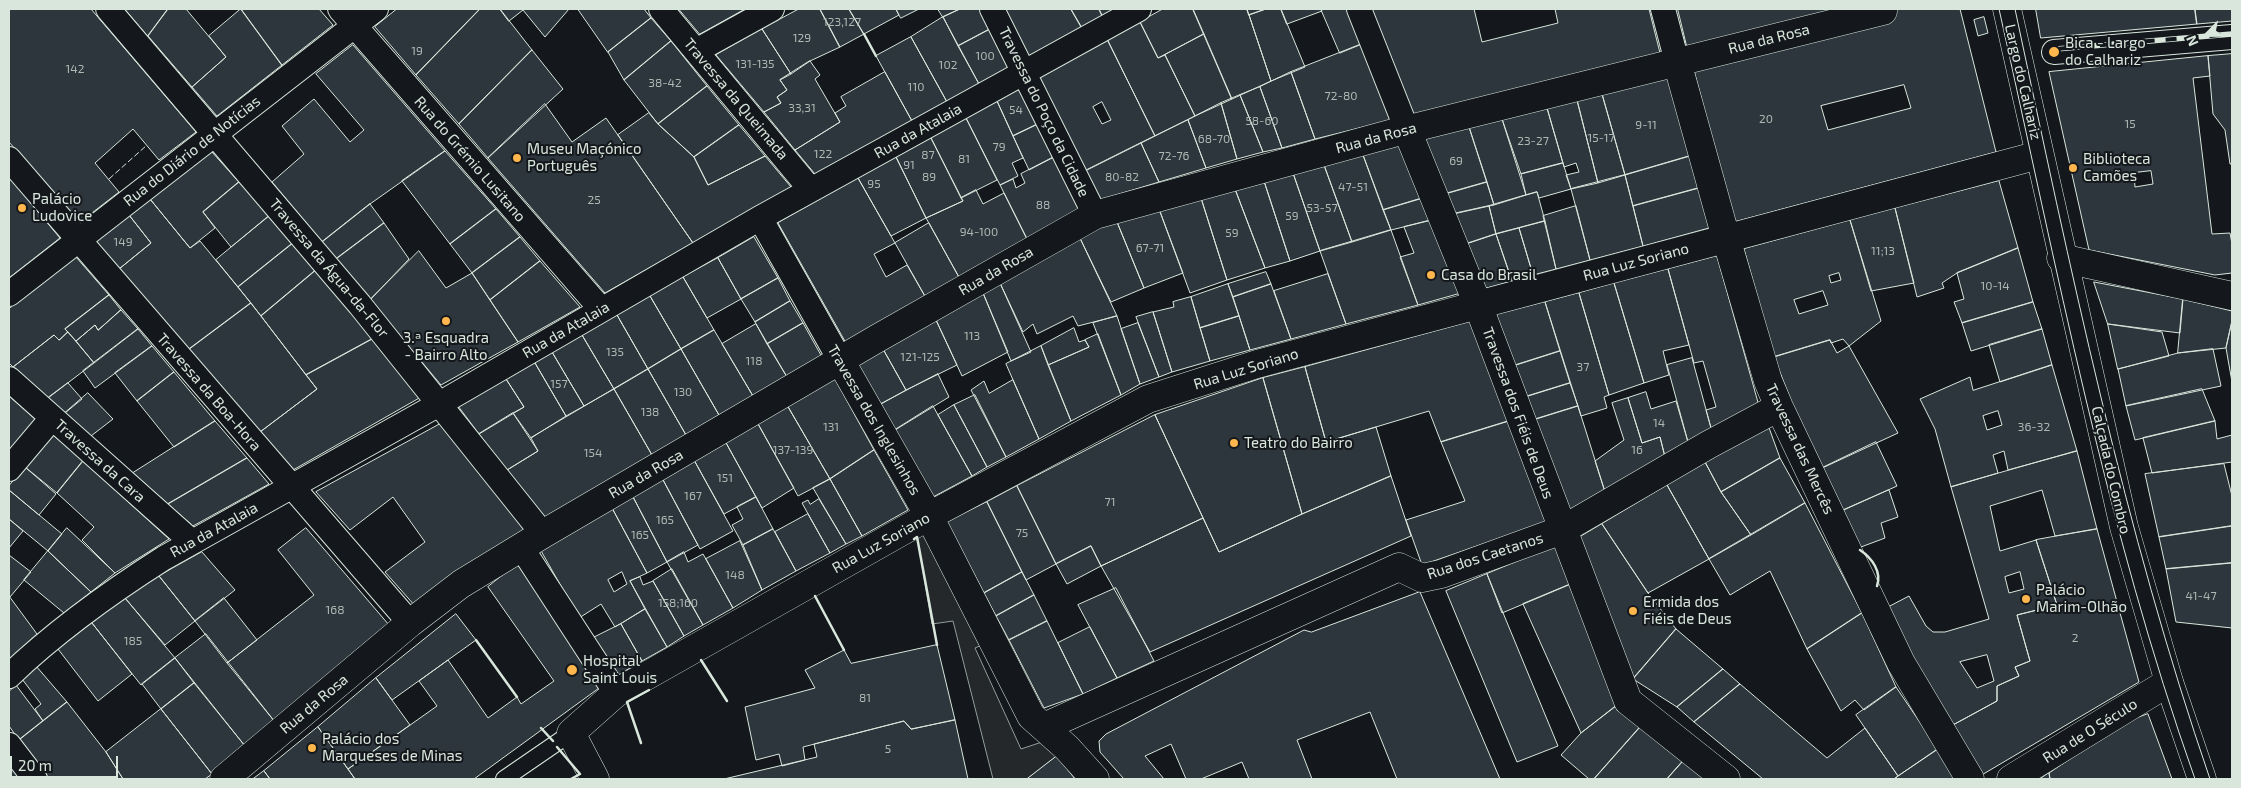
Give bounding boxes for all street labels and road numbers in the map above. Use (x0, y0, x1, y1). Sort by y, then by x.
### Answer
street label: Rua da Rosa (1726, 20, 1812, 58)
street label: Largo do Calhariz (2001, 22, 2045, 142)
street label: Travessa do Poço da Cidade (995, 24, 1093, 200)
street label: Travessa da Queimada (680, 35, 792, 163)
street label: Rua do Diário de Notícias (120, 92, 264, 210)
street label: Rua do Grémio Lusitano (411, 92, 529, 226)
street label: Rua da Atalaia (871, 100, 965, 162)
street label: Rua da Rosa (1334, 119, 1418, 157)
street label: Travessa da Água-da-Flor (265, 195, 393, 341)
street label: Rua Luz Soriano (1581, 239, 1691, 285)
street label: Rua da Rosa (955, 242, 1037, 300)
street label: Rua da Atalaia (519, 298, 613, 362)
street label: Travessa dos Fiéis de Deus (1479, 325, 1557, 501)
street label: Travessa da Boa-Hora (153, 329, 265, 455)
street label: Travessa dos Inglesinhos (824, 342, 924, 498)
street label: Rua Luz Soriano (1191, 344, 1301, 394)
street label: Travessa das Mercês (1762, 381, 1838, 517)
street label: Calçada do Combro (2088, 404, 2134, 536)
street label: Travessa da Cara (51, 416, 149, 506)
street label: Rua da Rosa (605, 445, 687, 503)
street label: Rua da Atalaia (167, 499, 261, 561)
street label: Rua Luz Soriano (829, 509, 933, 577)
street label: Rua dos Caetanos (1425, 529, 1545, 583)
street label: Rua da Rosa (276, 670, 352, 738)
street label: Rua de O Século (2039, 695, 2141, 767)

